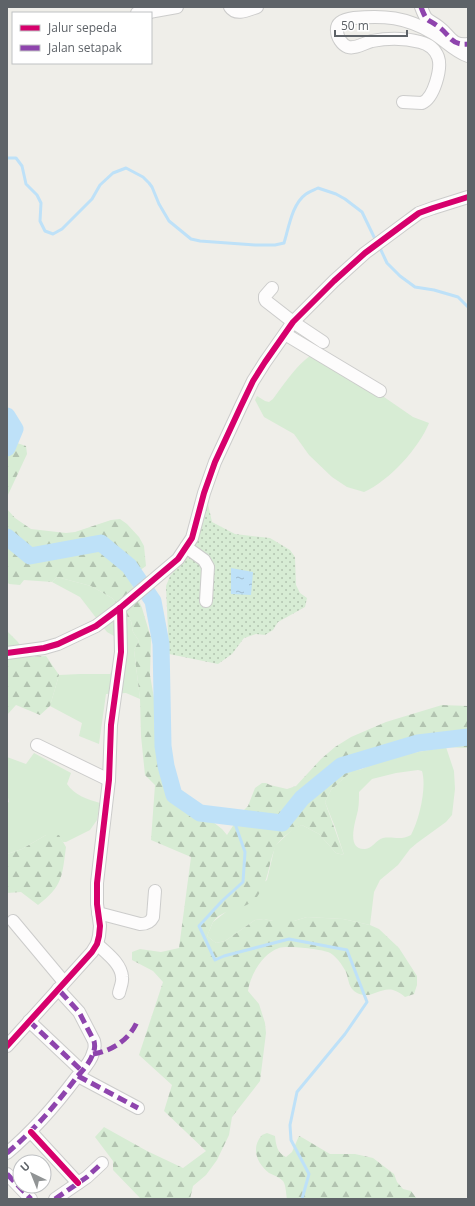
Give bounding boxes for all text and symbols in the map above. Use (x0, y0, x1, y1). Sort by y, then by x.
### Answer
legend (12, 12, 152, 64)
scale bar (335, 12, 407, 38)
text: 50 m (341, 17, 369, 34)
text: Jalur sepeda (47, 19, 117, 36)
text: Jalan setapak (47, 39, 122, 56)
north arrow (12, 1154, 52, 1194)
text: U (17, 1158, 33, 1175)

